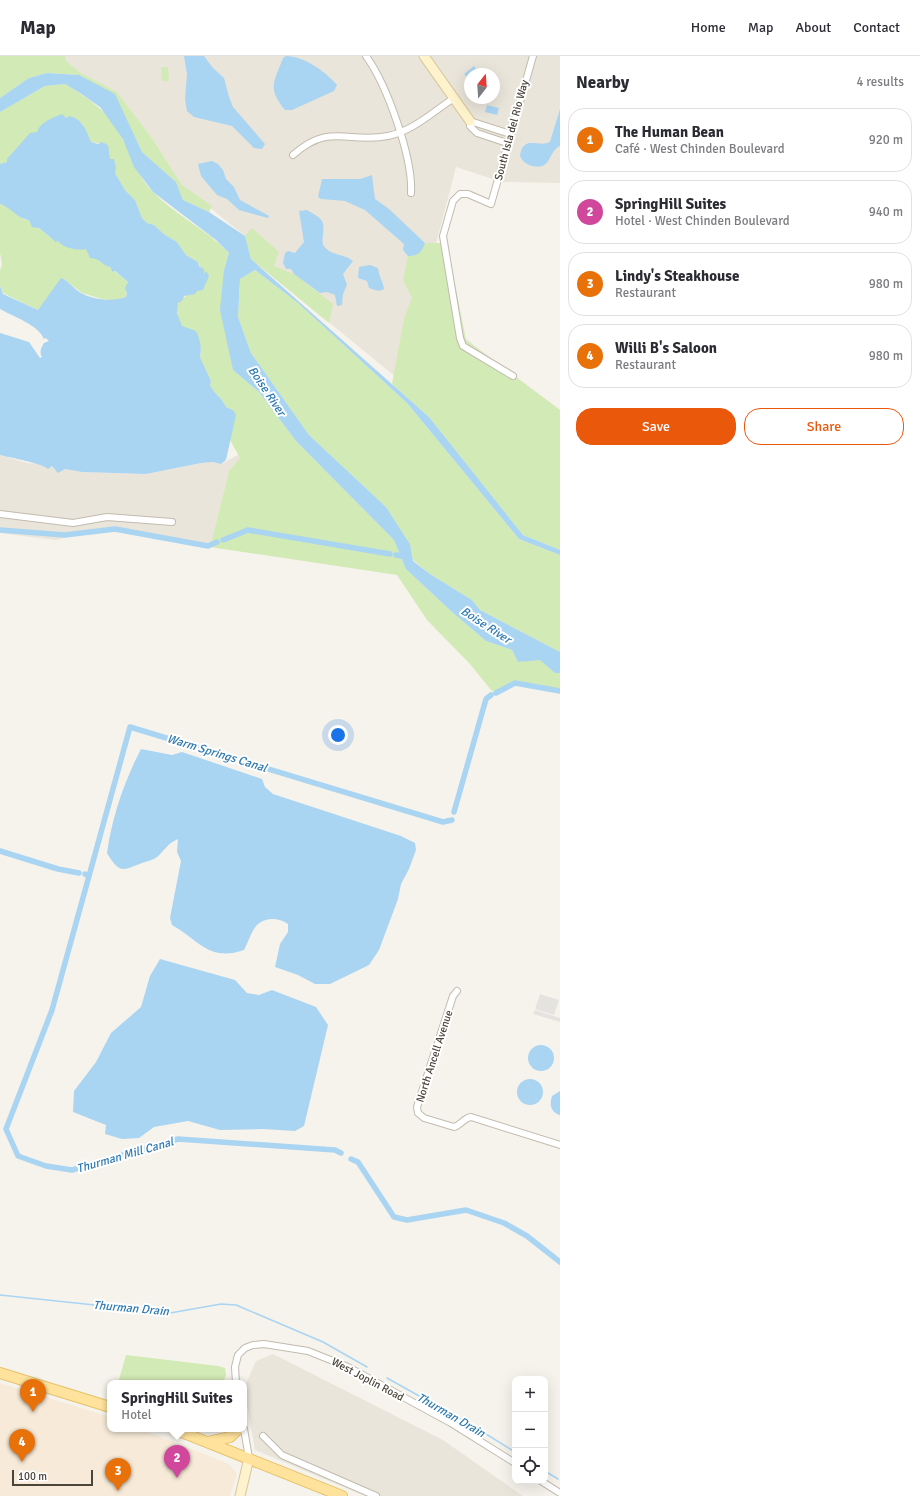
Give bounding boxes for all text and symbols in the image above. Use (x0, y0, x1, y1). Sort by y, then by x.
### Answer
text: Map (20, 16, 56, 40)
text: Home (691, 19, 726, 36)
text: Map (748, 19, 773, 36)
text: About (795, 19, 831, 36)
text: Contact (853, 19, 900, 36)
north arrow (464, 68, 500, 104)
text: Nearby (576, 72, 629, 93)
text: 4 results (856, 74, 904, 90)
street label: South Isla del Rio Way (492, 78, 531, 182)
text: The Human Bean (615, 123, 724, 141)
text: 1 (586, 132, 594, 148)
text: 920 m (869, 132, 903, 148)
text: Café · West Chinden Boulevard (615, 141, 785, 157)
text: SpringHill Suites (615, 195, 726, 213)
text: 2 (586, 204, 594, 220)
text: 940 m (869, 204, 903, 220)
text: Hotel · West Chinden Boulevard (615, 213, 790, 229)
text: Lindy's Steakhouse (615, 267, 739, 285)
text: 3 (586, 276, 594, 292)
text: 980 m (869, 276, 903, 292)
text: Restaurant (615, 285, 676, 301)
text: Willi B's Saloon (615, 339, 717, 357)
text: 4 (586, 348, 594, 364)
text: 980 m (869, 348, 903, 364)
text: Restaurant (615, 357, 676, 373)
water label: Boise River (245, 364, 290, 420)
button: Save (576, 408, 736, 445)
button: Share (744, 408, 904, 445)
water label: Boise River (458, 604, 515, 648)
your location (328, 725, 348, 745)
water label: Warm Springs Canal (165, 731, 270, 776)
street label: North Ancell Avenue (413, 1008, 456, 1104)
water label: Thurman Mill Canal (75, 1134, 177, 1176)
water label: Thurman Drain (92, 1298, 170, 1319)
street label: West Joplin Road (329, 1355, 406, 1404)
map controls (512, 1376, 548, 1484)
button: + (512, 1376, 548, 1412)
pin: 1 (20, 1379, 46, 1412)
popup (107, 1380, 247, 1432)
text: SpringHill Suites (121, 1389, 233, 1407)
water label: Thurman Drain (414, 1390, 488, 1441)
text: Hotel (121, 1407, 152, 1423)
button: − (512, 1412, 548, 1448)
pin: 4 (9, 1429, 35, 1462)
pin: 2 (164, 1445, 190, 1478)
button: locate (512, 1448, 548, 1484)
pin: 3 (105, 1458, 131, 1491)
scale bar (12, 1468, 93, 1487)
text: 100 m (18, 1470, 47, 1483)

